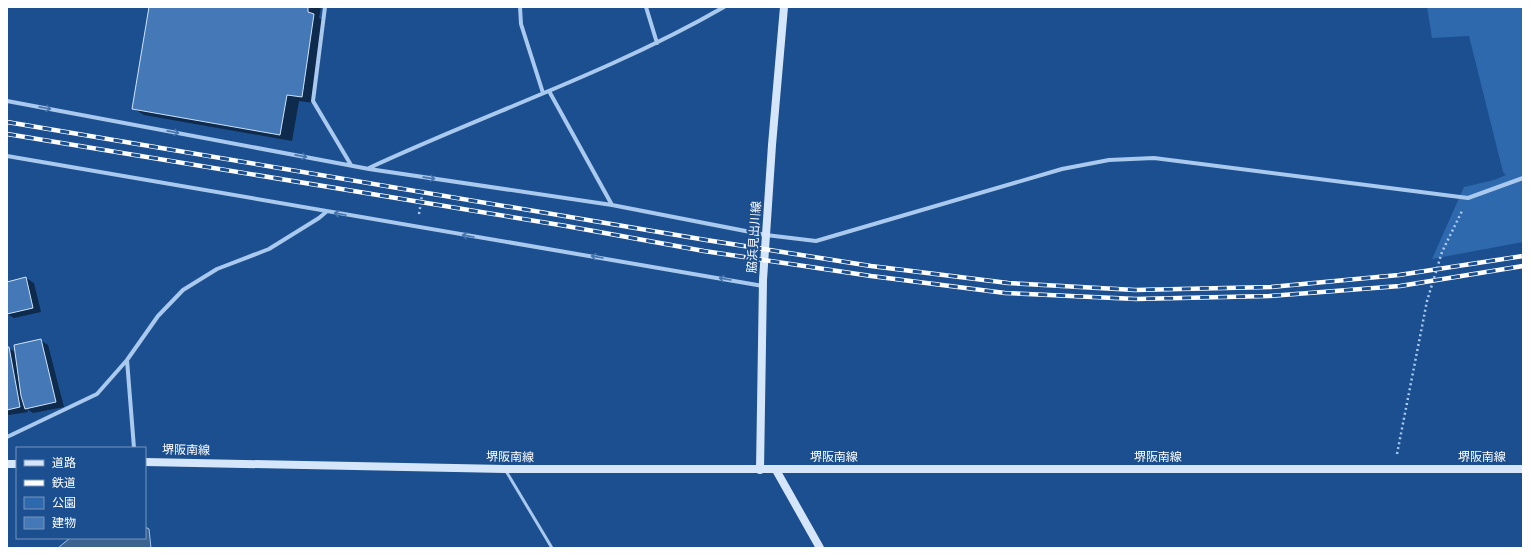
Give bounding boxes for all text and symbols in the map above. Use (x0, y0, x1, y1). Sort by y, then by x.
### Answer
one-way arrow (38, 104, 51, 112)
one-way arrow (166, 128, 179, 136)
one-way arrow (294, 152, 307, 160)
one-way arrow (422, 174, 435, 182)
street label: 脇浜見出川線 (745, 201, 763, 273)
one-way arrow (334, 210, 347, 218)
one-way arrow (462, 232, 475, 240)
one-way arrow (590, 253, 603, 261)
one-way arrow (719, 275, 732, 283)
street label: 堺阪南線 (162, 443, 210, 457)
legend (16, 447, 146, 539)
street label: 堺阪南線 (486, 450, 534, 464)
street label: 堺阪南線 (810, 450, 858, 464)
street label: 堺阪南線 (1134, 450, 1182, 464)
street label: 堺阪南線 (1458, 450, 1506, 464)
text: 道路 (52, 456, 76, 470)
text: 鉄道 (52, 476, 76, 490)
text: 公園 (52, 496, 76, 510)
text: 建物 (52, 516, 76, 530)

